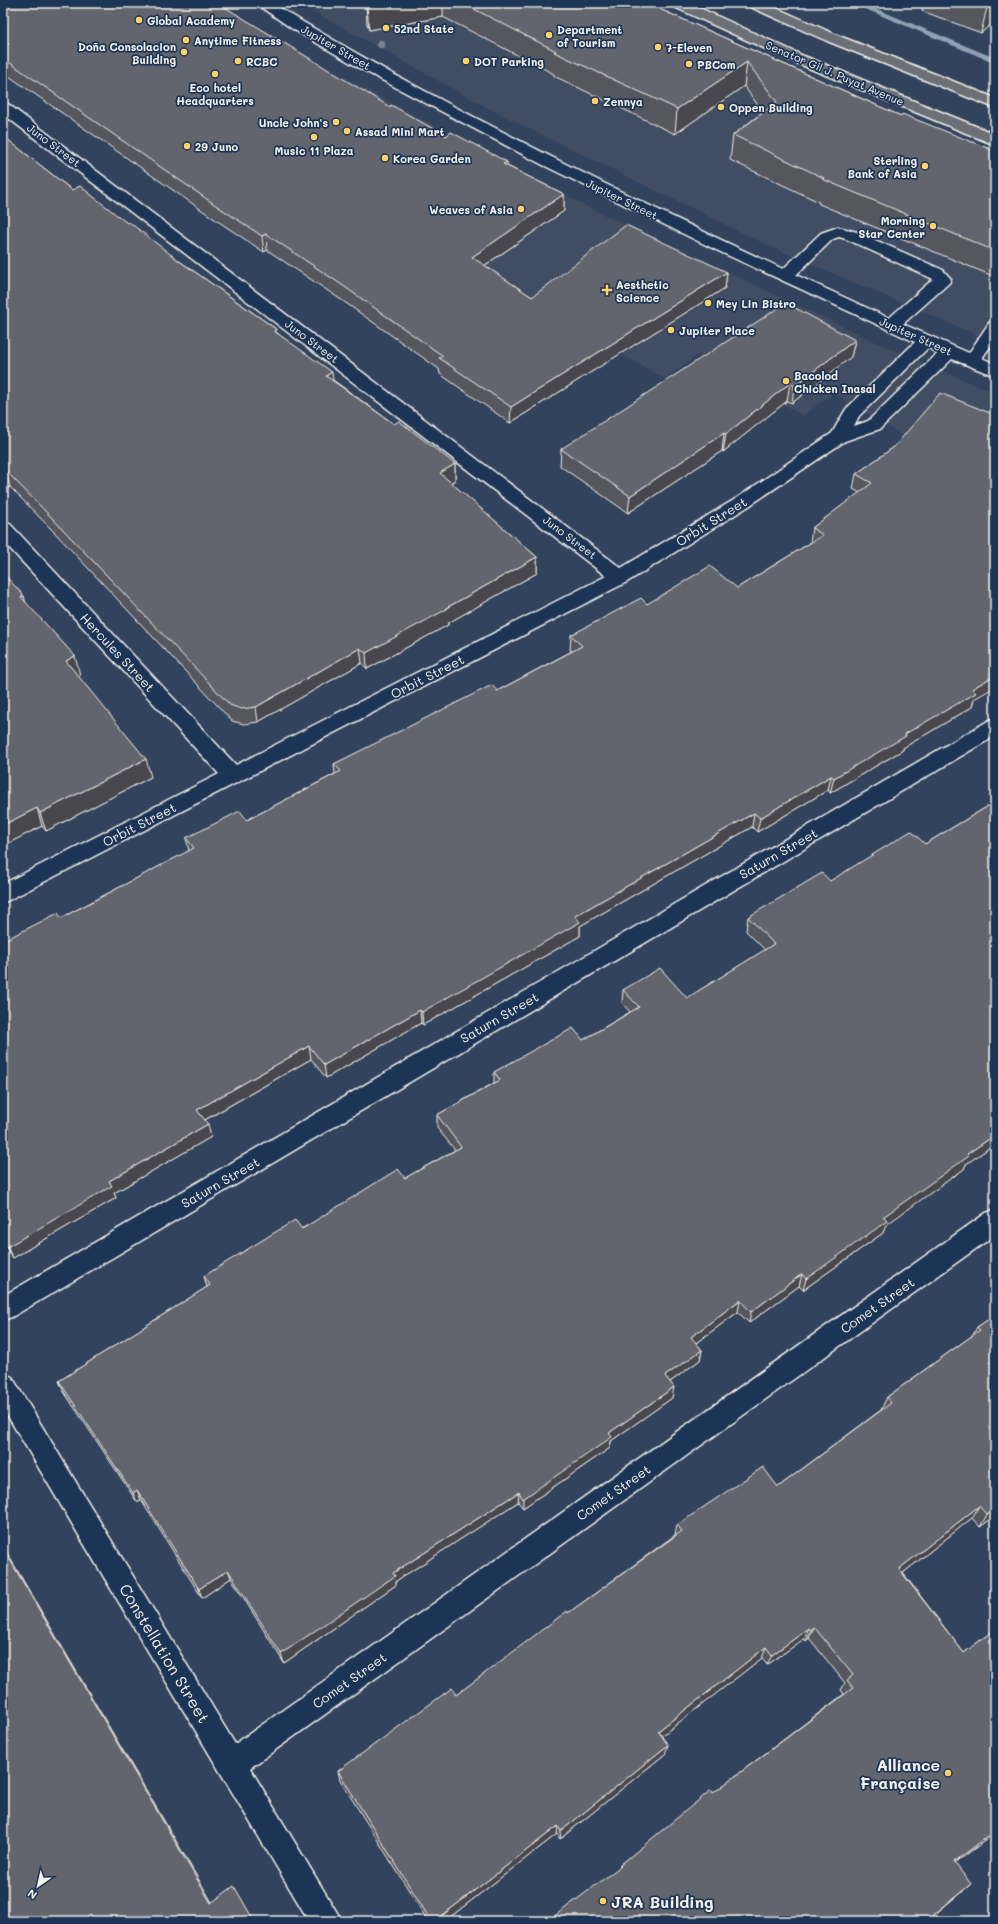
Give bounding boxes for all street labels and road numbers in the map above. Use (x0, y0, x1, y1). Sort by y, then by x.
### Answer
street label: Jupiter Street (299, 21, 374, 73)
street label: Senator Gil J. Puyat Avenue (764, 37, 907, 109)
street label: Juno Street (24, 120, 84, 170)
street label: Jupiter Street (584, 175, 660, 223)
street label: Jupiter Street (877, 313, 955, 359)
street label: Juno Street (282, 316, 342, 366)
street label: Orbit Street (672, 492, 750, 549)
street label: Juno Street (540, 512, 600, 562)
street label: Hercules Street (77, 609, 159, 695)
street label: Orbit Street (387, 650, 467, 702)
street label: Orbit Street (99, 798, 179, 850)
street label: Saturn Street (736, 824, 820, 882)
street label: Saturn Street (457, 988, 541, 1046)
street label: Saturn Street (178, 1153, 262, 1211)
street label: Comet Street (837, 1273, 918, 1337)
street label: Comet Street (573, 1460, 654, 1524)
street label: Constellation Street (115, 1580, 215, 1726)
street label: Comet Street (309, 1648, 390, 1712)

